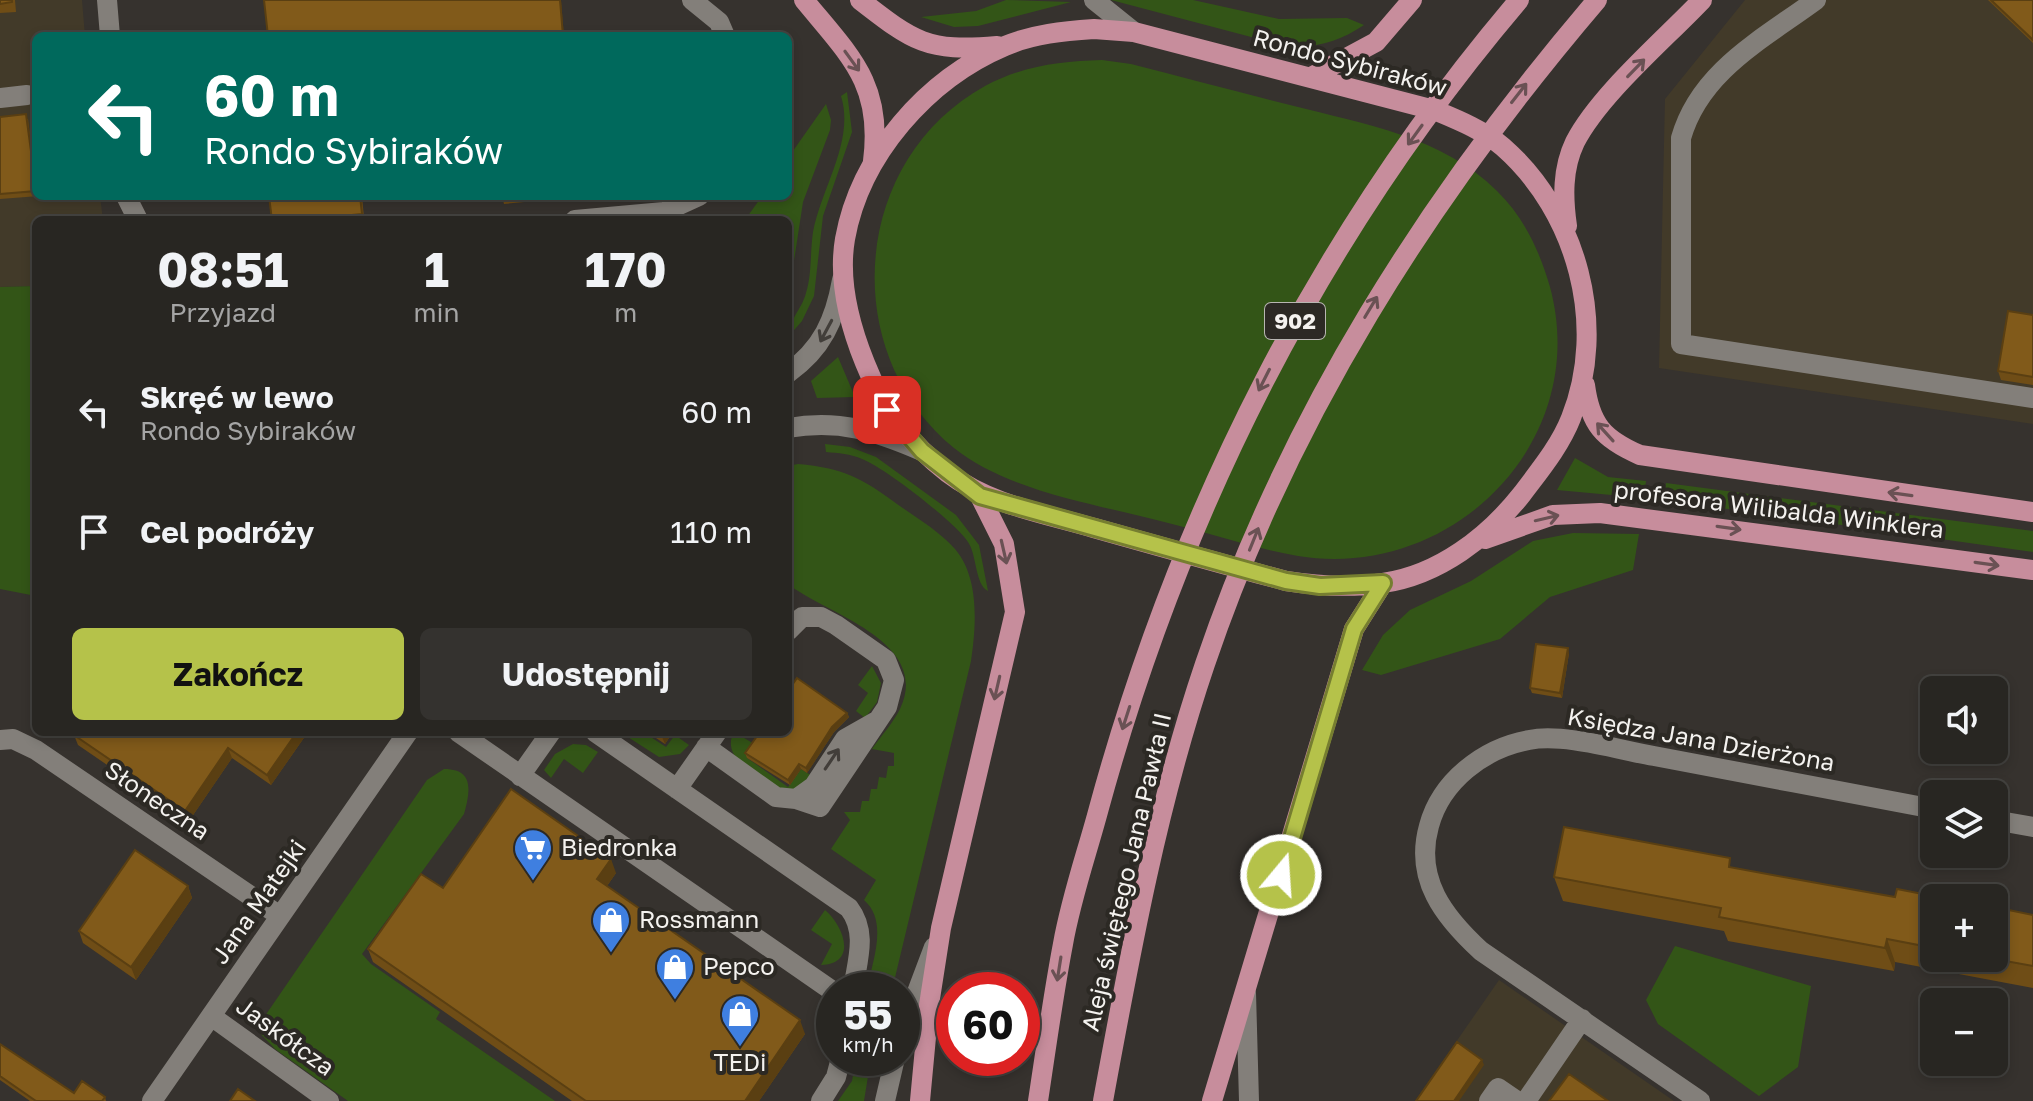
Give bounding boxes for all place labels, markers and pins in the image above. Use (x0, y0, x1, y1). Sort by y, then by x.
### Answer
pin (853, 376, 921, 444)
supermarket icon: Biedronka (512, 827, 554, 882)
place label: Biedronka (561, 832, 677, 861)
shop icon: Rossmann (590, 899, 632, 954)
place label: Rossmann (639, 904, 759, 933)
shop icon: Pepco (654, 946, 696, 1001)
place label: Pepco (703, 951, 775, 980)
shop icon: TEDi (719, 993, 761, 1048)
place label: TEDi (714, 1047, 766, 1076)

